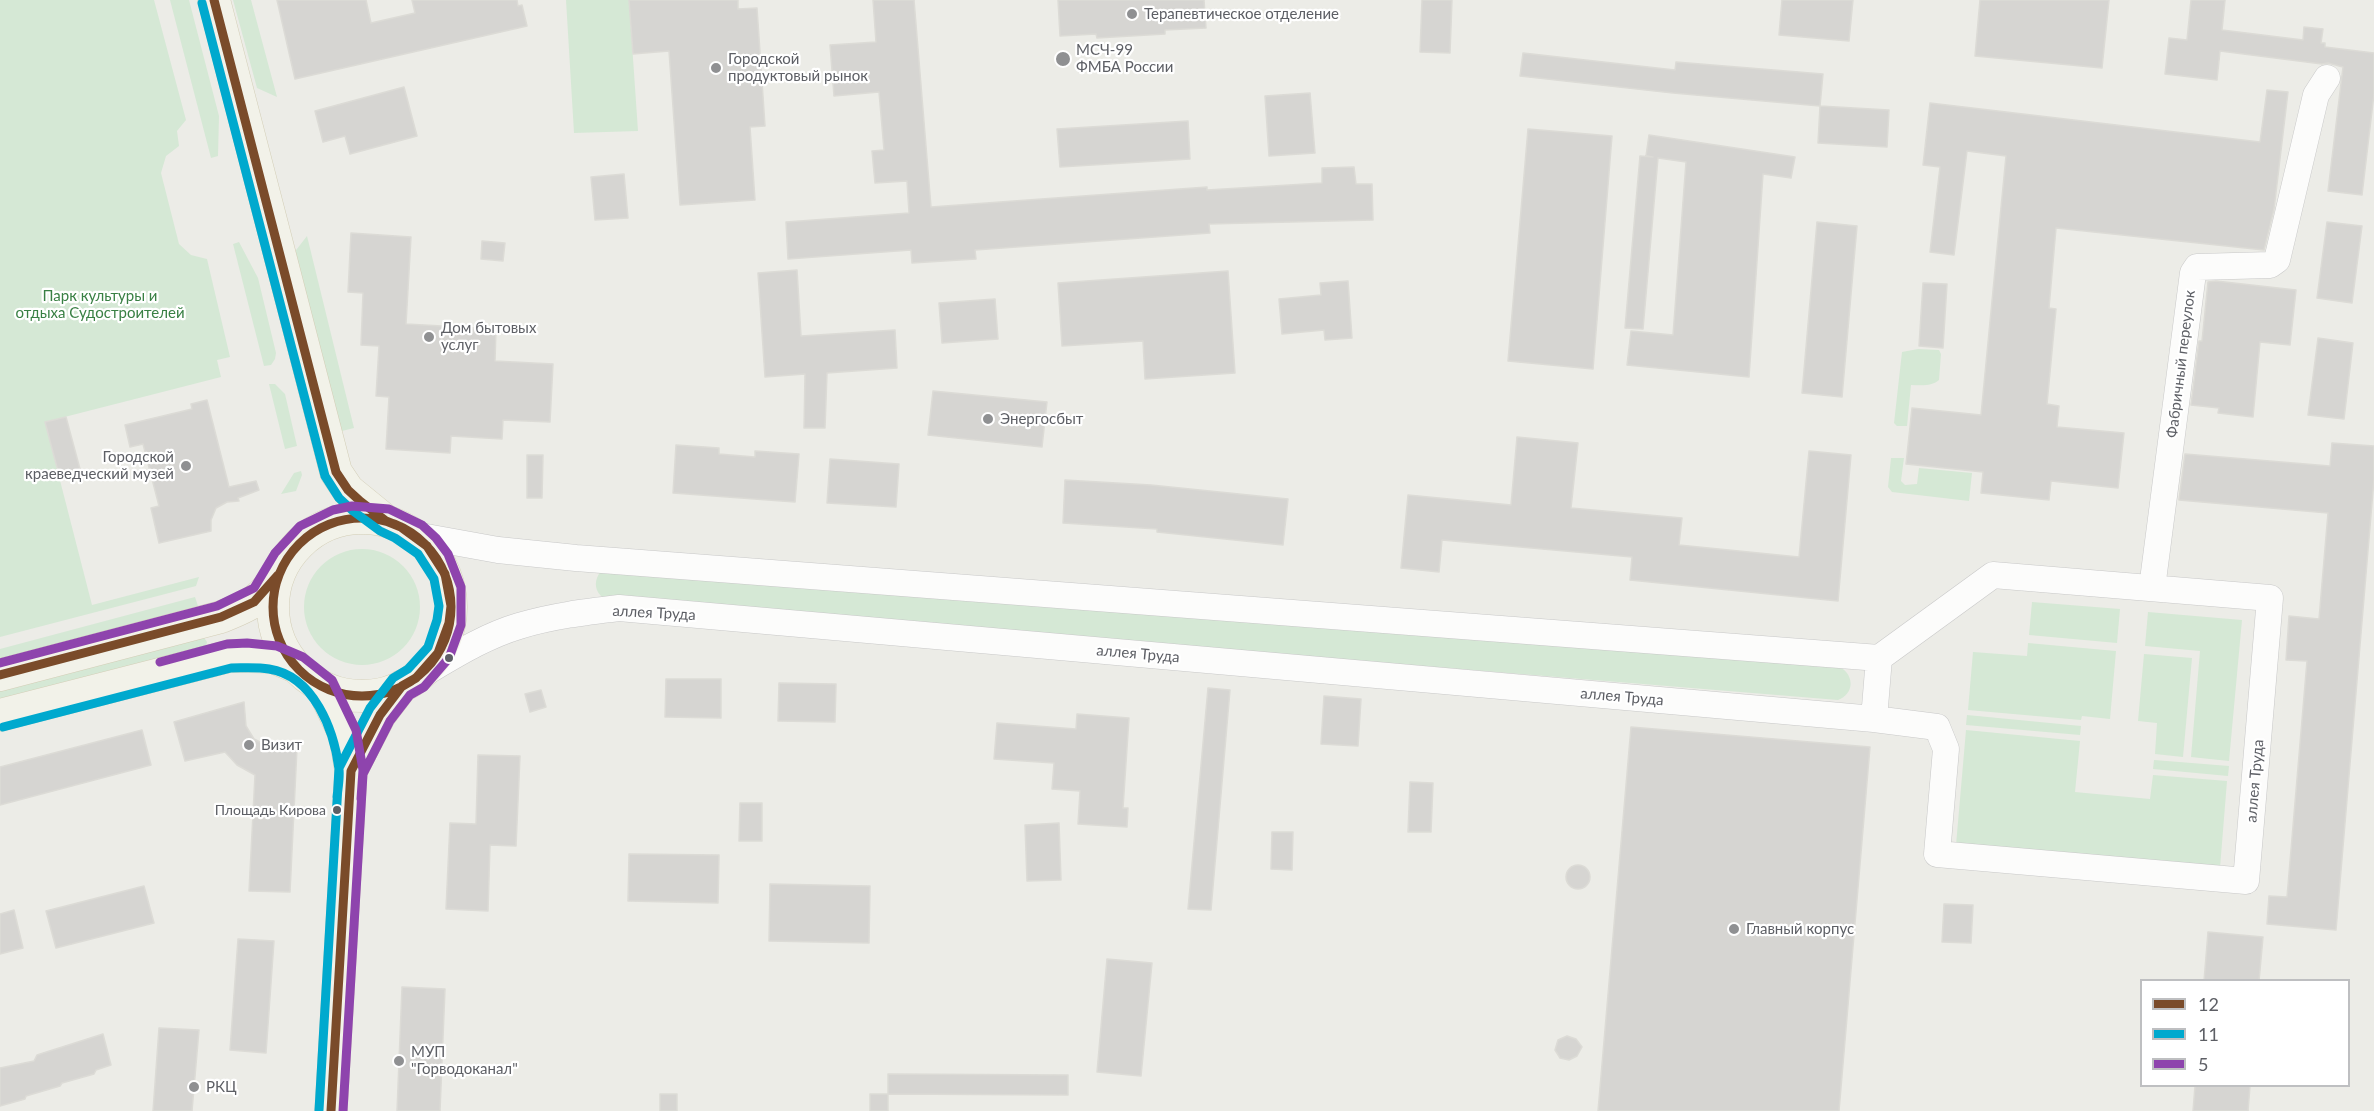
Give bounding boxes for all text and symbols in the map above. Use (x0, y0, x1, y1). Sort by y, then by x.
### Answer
place label: Терапевтическое отделение (1144, 5, 1339, 23)
marker: Терапевтическое отделение (1125, 7, 1139, 21)
place label: МСЧ-99 ФМБА России (1076, 41, 1173, 76)
place label: Городской продуктовый рынок (728, 50, 868, 85)
marker: МСЧ-99 ФМБА России (1054, 50, 1072, 68)
marker: Городской продуктовый рынок (709, 61, 723, 75)
park label: Парк культуры и отдыха Судостроителей (15, 287, 185, 322)
street label: Фабричный переулок (2163, 289, 2199, 439)
place label: Дом бытовых услуг (441, 319, 536, 354)
marker: Дом бытовых услуг (422, 330, 436, 344)
place label: Энергосбыт (1000, 410, 1083, 428)
marker: Энергосбыт (981, 412, 995, 426)
place label: Городской краеведческий музей (25, 448, 174, 483)
marker: Городской краеведческий музей (179, 459, 193, 473)
street label: аллея Труда (612, 602, 696, 624)
street label: аллея Труда (1096, 641, 1180, 667)
unlabelled marker (443, 652, 455, 664)
street label: аллея Труда (1580, 684, 1664, 710)
place label: Визит (261, 736, 302, 754)
marker: Визит (242, 738, 256, 752)
street label: аллея Труда (2242, 739, 2268, 823)
place label: Площадь Кирова (215, 802, 326, 818)
marker: Площадь Кирова (331, 804, 343, 816)
place label: Главный корпус (1746, 920, 1854, 938)
marker: Главный корпус (1727, 922, 1741, 936)
legend (2140, 979, 2350, 1087)
text: 12 (2198, 993, 2219, 1015)
text: 11 (2198, 1023, 2219, 1045)
place label: МУП "Горводоканал" (411, 1043, 518, 1078)
text: 5 (2198, 1053, 2208, 1075)
marker: МУП "Горводоканал" (392, 1054, 406, 1068)
place label: РКЦ (206, 1078, 237, 1096)
marker: РКЦ (187, 1080, 201, 1094)

